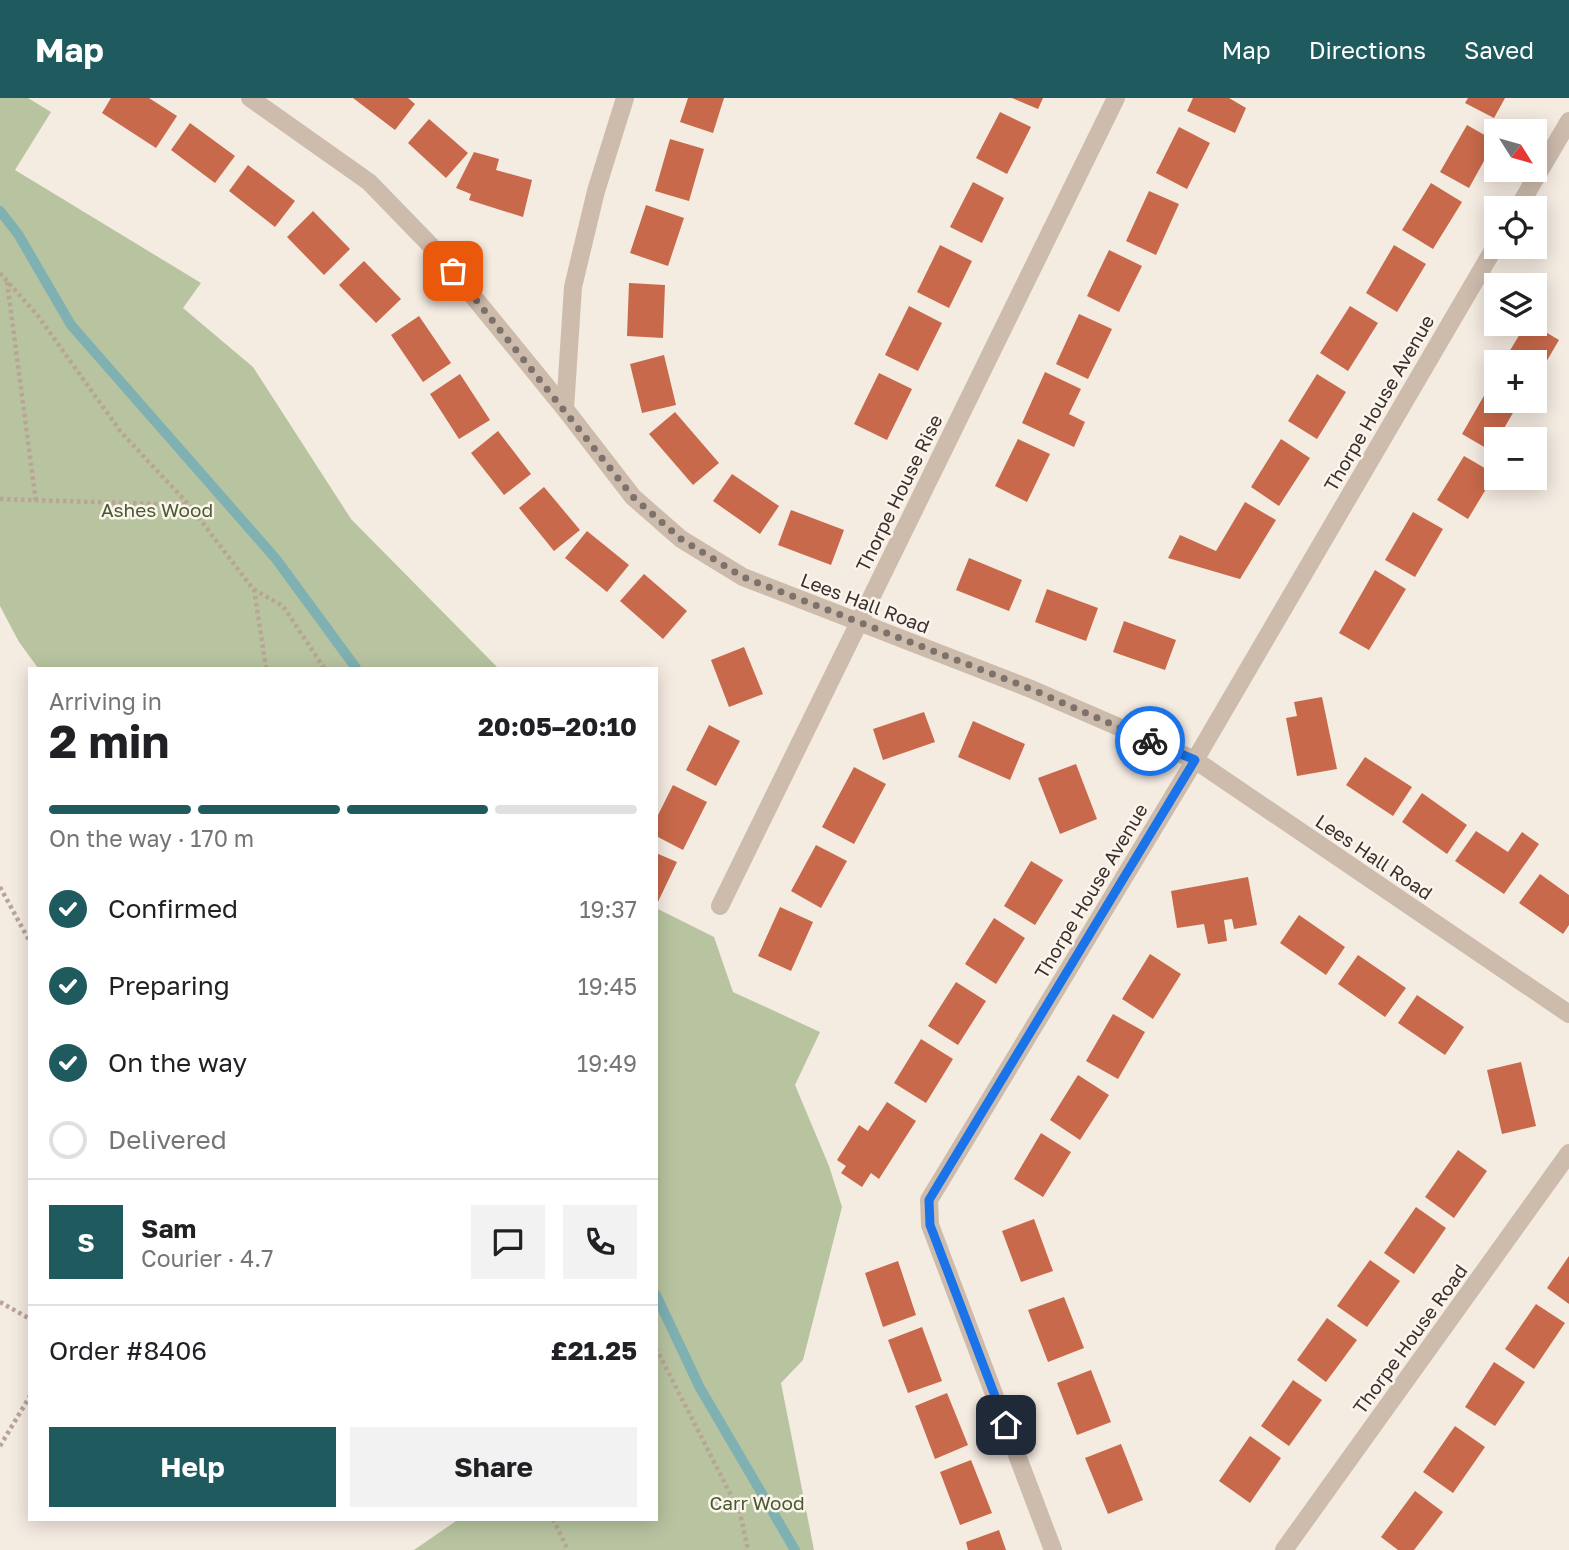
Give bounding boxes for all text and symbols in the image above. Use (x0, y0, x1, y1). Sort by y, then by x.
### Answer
text: Map (35, 30, 104, 69)
text: Map (1222, 35, 1271, 64)
text: Directions (1309, 35, 1426, 64)
text: Saved (1464, 35, 1534, 64)
north arrow (1484, 119, 1547, 182)
map controls (1484, 119, 1547, 490)
button: locate (1484, 196, 1547, 259)
pin (423, 241, 483, 301)
icon: bag (434, 252, 472, 290)
button: layers (1484, 273, 1547, 336)
street label: Thorpe House Avenue (1319, 310, 1439, 495)
button: + (1484, 350, 1547, 413)
street label: Thorpe House Rise (851, 410, 947, 575)
button: − (1484, 427, 1547, 490)
park label: Ashes Wood (101, 498, 213, 521)
street label: Lees Hall Road (798, 567, 933, 638)
text: Arriving in (49, 687, 162, 715)
courier (1115, 706, 1185, 776)
text: 20:05–20:10 (478, 711, 637, 742)
text: 2 min (49, 713, 169, 768)
icon: bike (1131, 722, 1169, 760)
street label: Thorpe House Avenue (1029, 799, 1152, 982)
street label: Lees Hall Road (1311, 809, 1437, 904)
text: On the way · 170 m (49, 824, 254, 852)
icon: check (49, 890, 87, 928)
text: Confirmed (108, 893, 238, 924)
text: 19:37 (579, 895, 637, 923)
icon: check (49, 967, 87, 1005)
text: Preparing (108, 970, 230, 1001)
text: 19:45 (578, 972, 637, 1000)
icon: check (49, 1044, 87, 1082)
text: On the way (108, 1047, 247, 1078)
text: 19:49 (577, 1049, 637, 1077)
text: Delivered (108, 1124, 227, 1155)
button: chat (471, 1205, 545, 1279)
button: phone (563, 1205, 637, 1279)
text: Sam (141, 1213, 196, 1244)
text: S (77, 1227, 95, 1258)
text: Courier · 4.7 (141, 1244, 273, 1272)
street label: Thorpe House Road (1348, 1259, 1472, 1418)
text: Order #8406 (49, 1335, 207, 1366)
text: £21.25 (551, 1335, 637, 1366)
pin (976, 1395, 1036, 1455)
icon: home (987, 1406, 1025, 1444)
button: Help (49, 1427, 336, 1507)
button: Share (350, 1427, 637, 1507)
park label: Carr Wood (709, 1491, 805, 1514)

